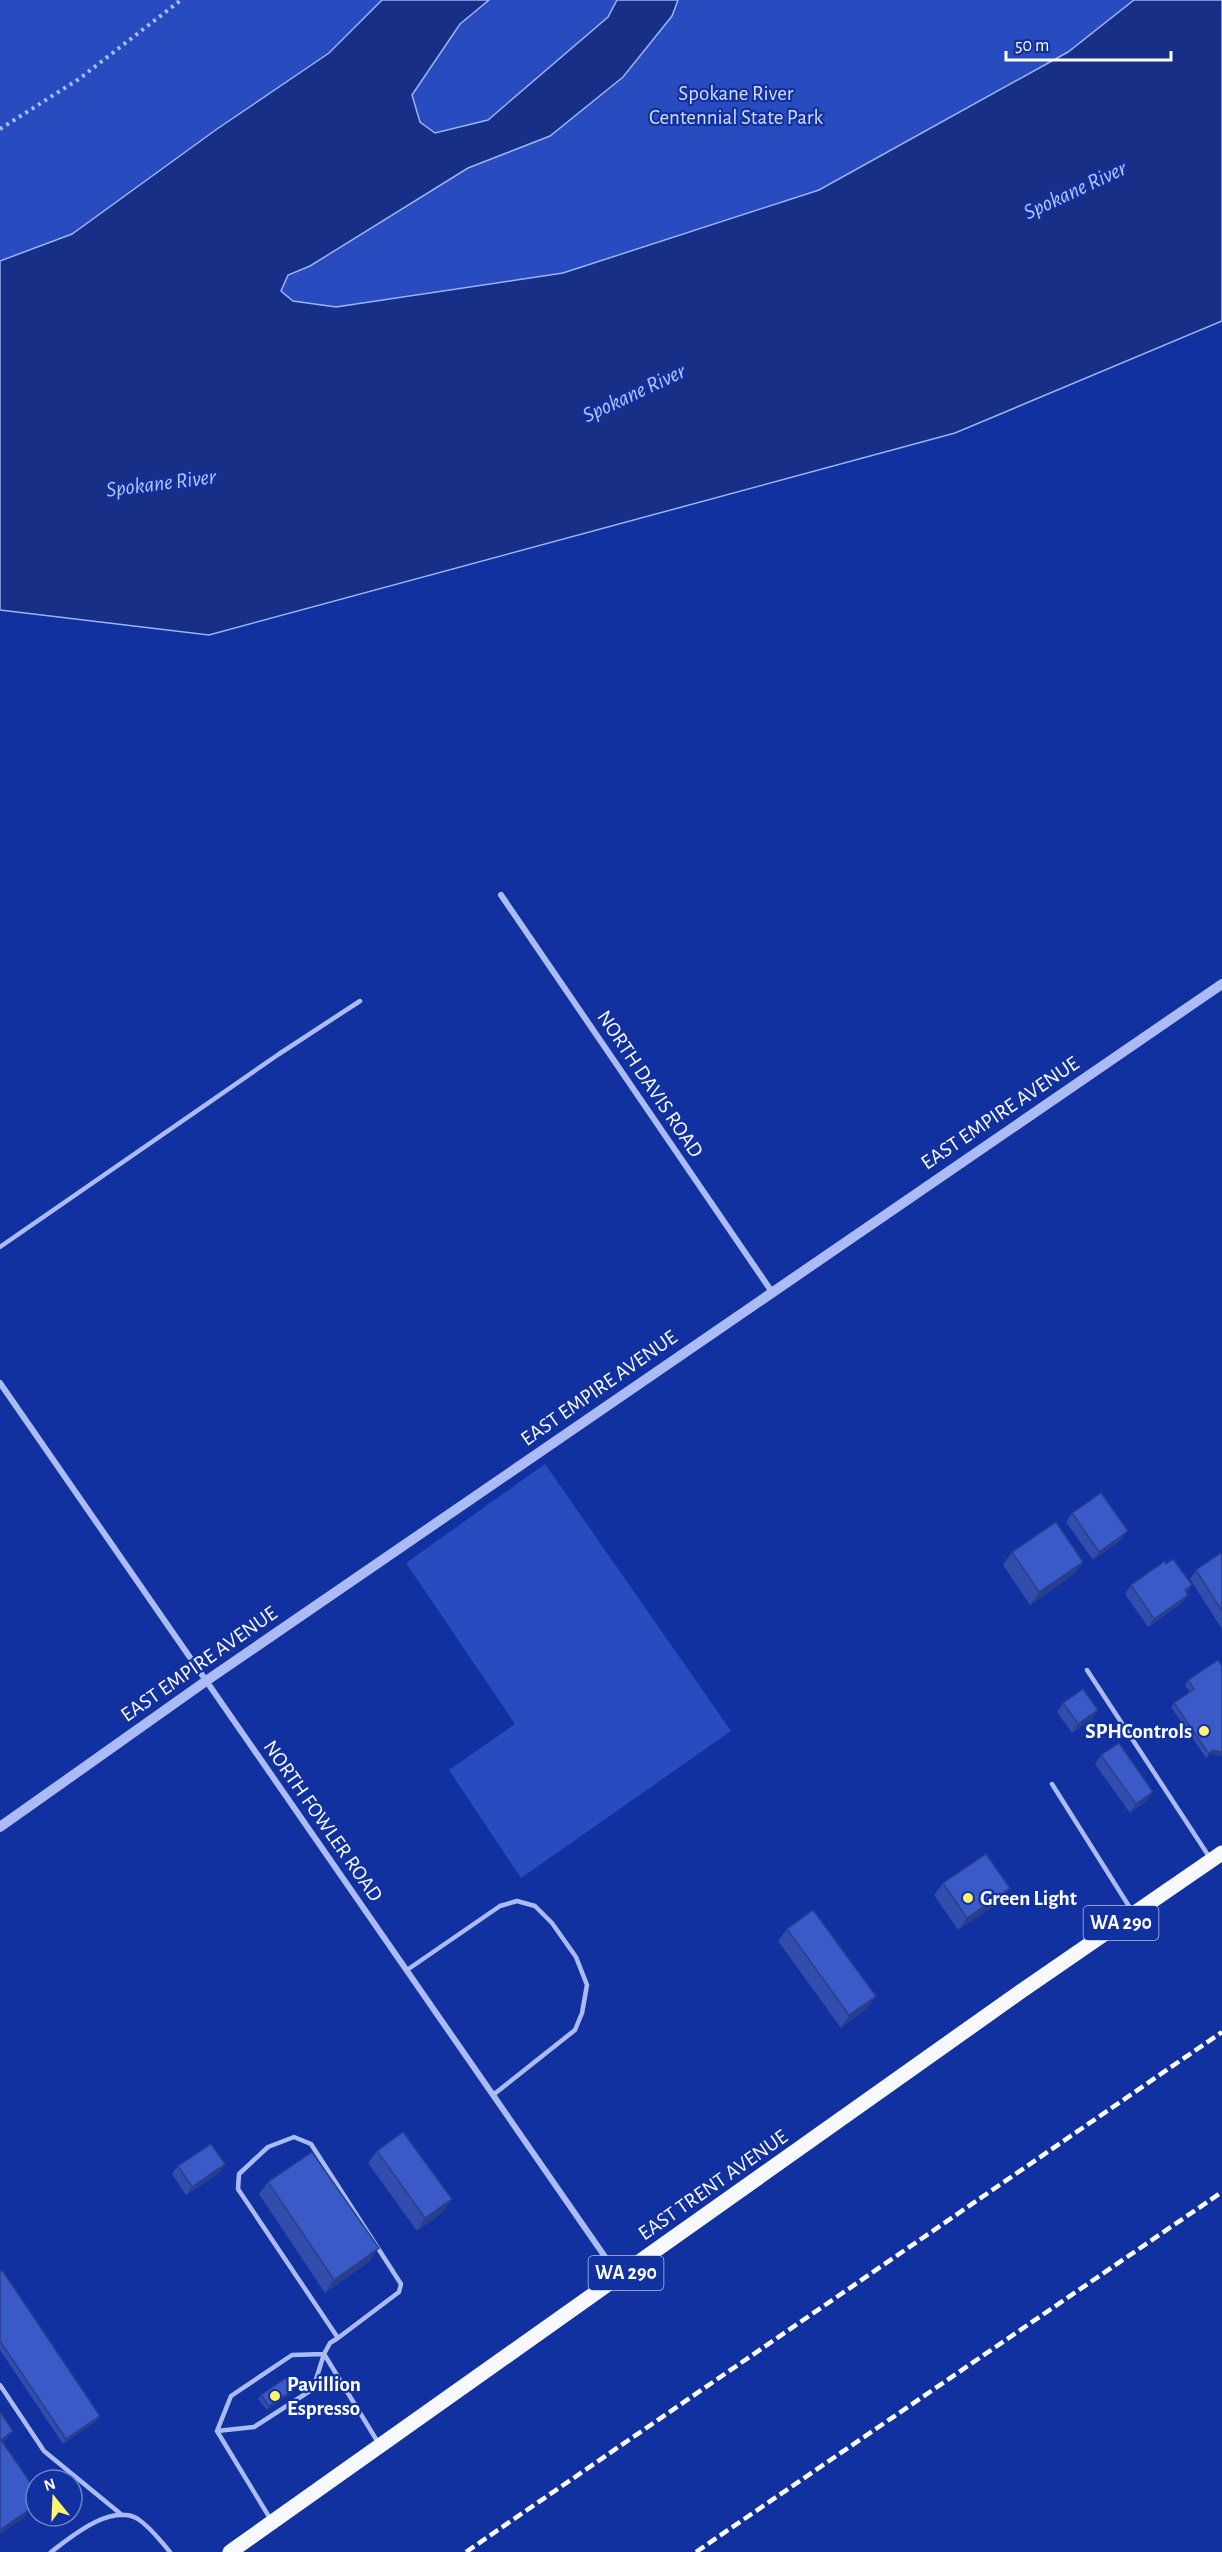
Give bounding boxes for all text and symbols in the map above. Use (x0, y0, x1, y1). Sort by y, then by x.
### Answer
scale bar (1006, 24, 1171, 62)
text: 50 m (1015, 37, 1049, 55)
park label: Spokane River Centennial State Park (649, 83, 823, 128)
water label: Spokane River (1020, 156, 1131, 224)
water label: Spokane River (579, 359, 690, 427)
water label: Spokane River (105, 465, 218, 502)
street label: NORTH DAVIS ROAD (593, 1007, 707, 1161)
street label: EAST EMPIRE AVENUE (917, 1052, 1083, 1174)
street label: EAST EMPIRE AVENUE (517, 1326, 681, 1450)
street label: EAST EMPIRE AVENUE (117, 1602, 281, 1726)
place label: SPHControls (1085, 1721, 1192, 1742)
marker: SPHControls (1197, 1724, 1211, 1738)
street label: NORTH FOWLER ROAD (260, 1737, 386, 1905)
place label: Green Light (980, 1888, 1077, 1909)
marker: Green Light (961, 1891, 975, 1905)
road number: WA 290 (1084, 1906, 1158, 1940)
street label: EAST TRENT AVENUE (635, 2126, 791, 2244)
road number: WA 290 (588, 2256, 664, 2290)
place label: Pavillion Espresso (287, 2374, 361, 2419)
marker: Pavillion Espresso (268, 2389, 282, 2403)
north arrow (24, 2468, 84, 2528)
text: N (42, 2475, 57, 2494)

